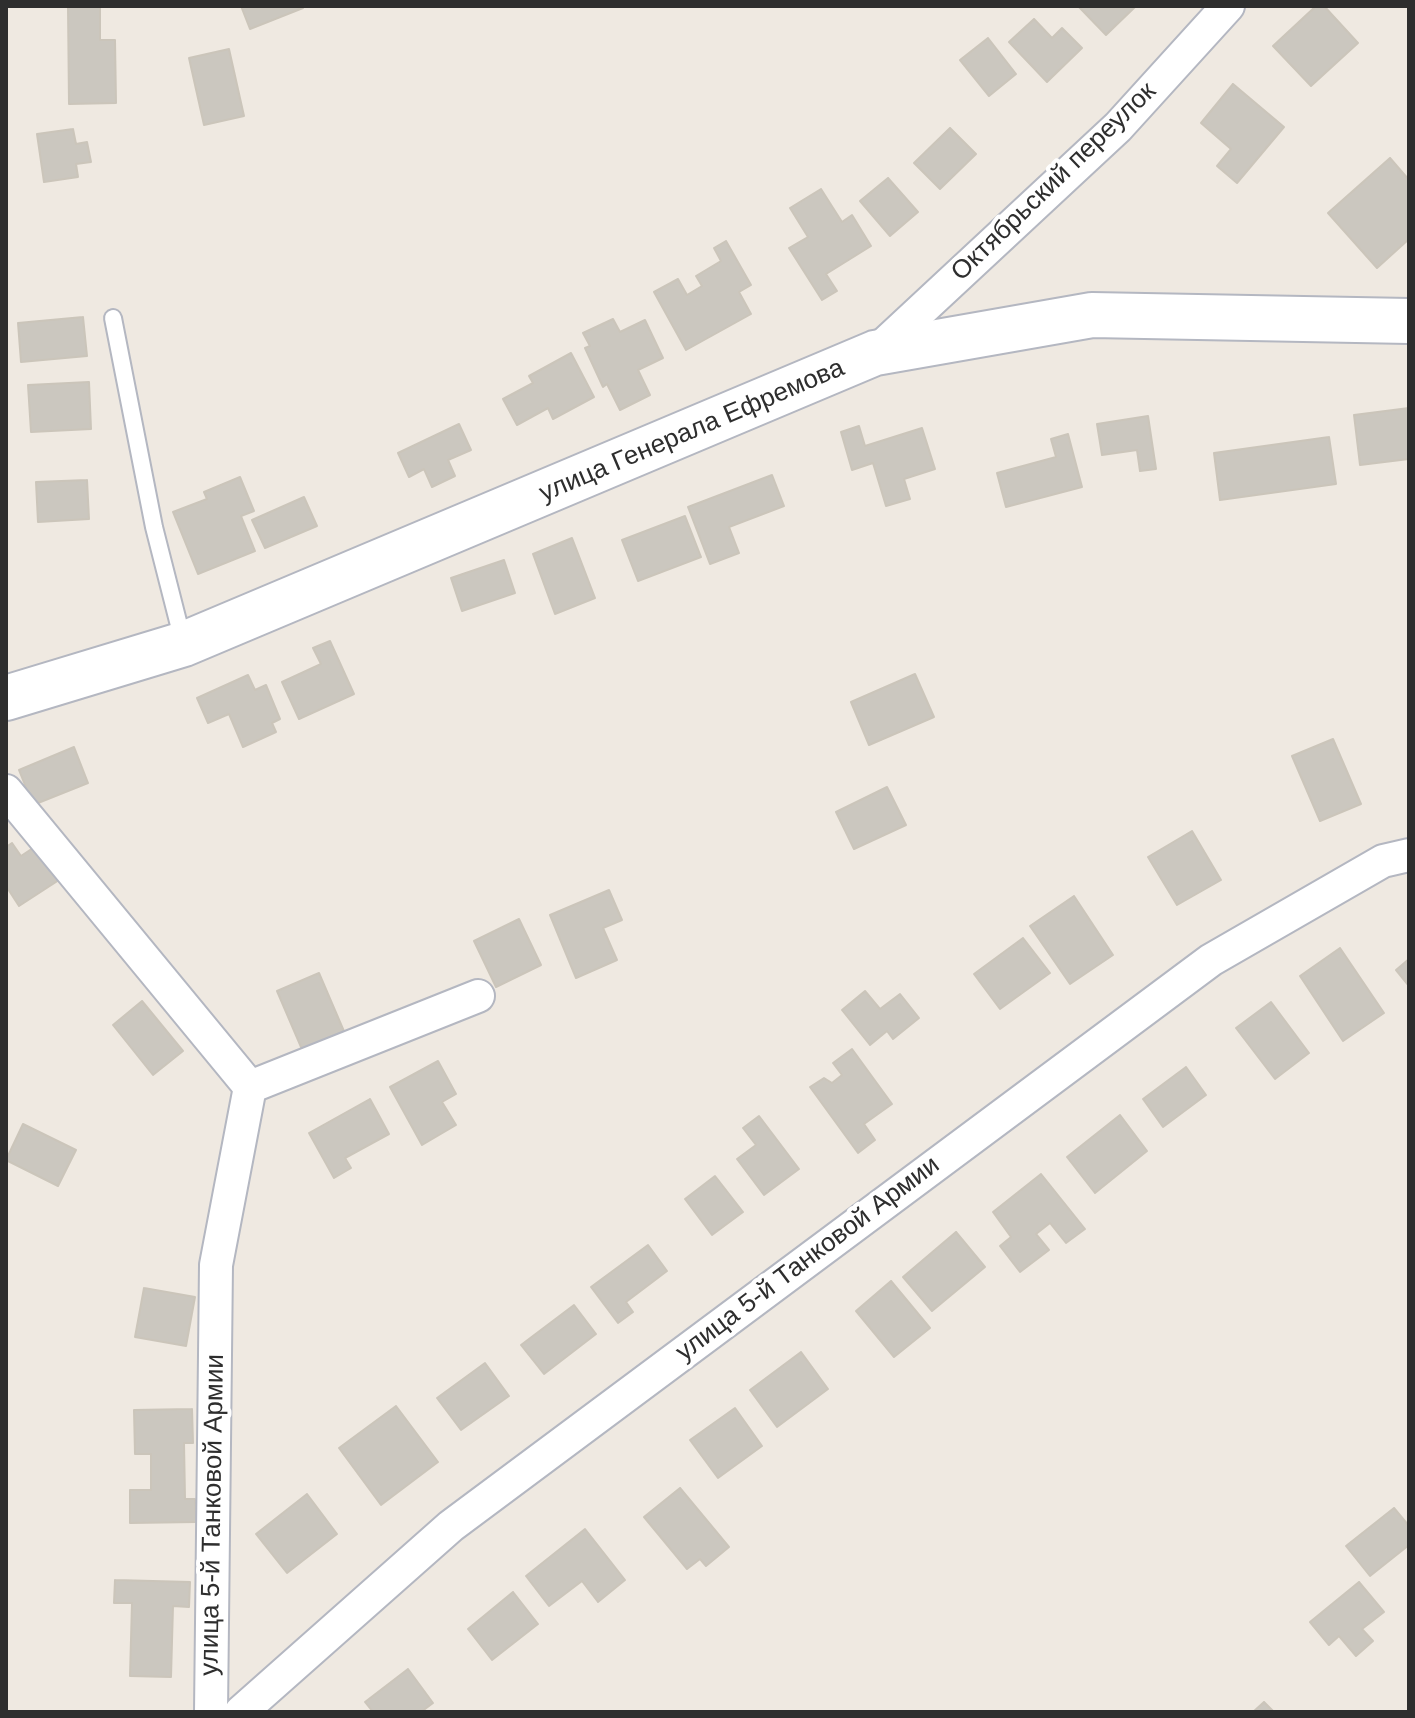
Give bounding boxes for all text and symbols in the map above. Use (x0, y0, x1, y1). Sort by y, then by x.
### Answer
street label: Октябрьский переулок (945, 76, 1163, 288)
street label: улица Генерала Ефремова (535, 353, 849, 509)
street label: улица 5-й Танковой Армии (670, 1150, 946, 1368)
street label: улица 5-й Танковой Армии (195, 1354, 231, 1676)

